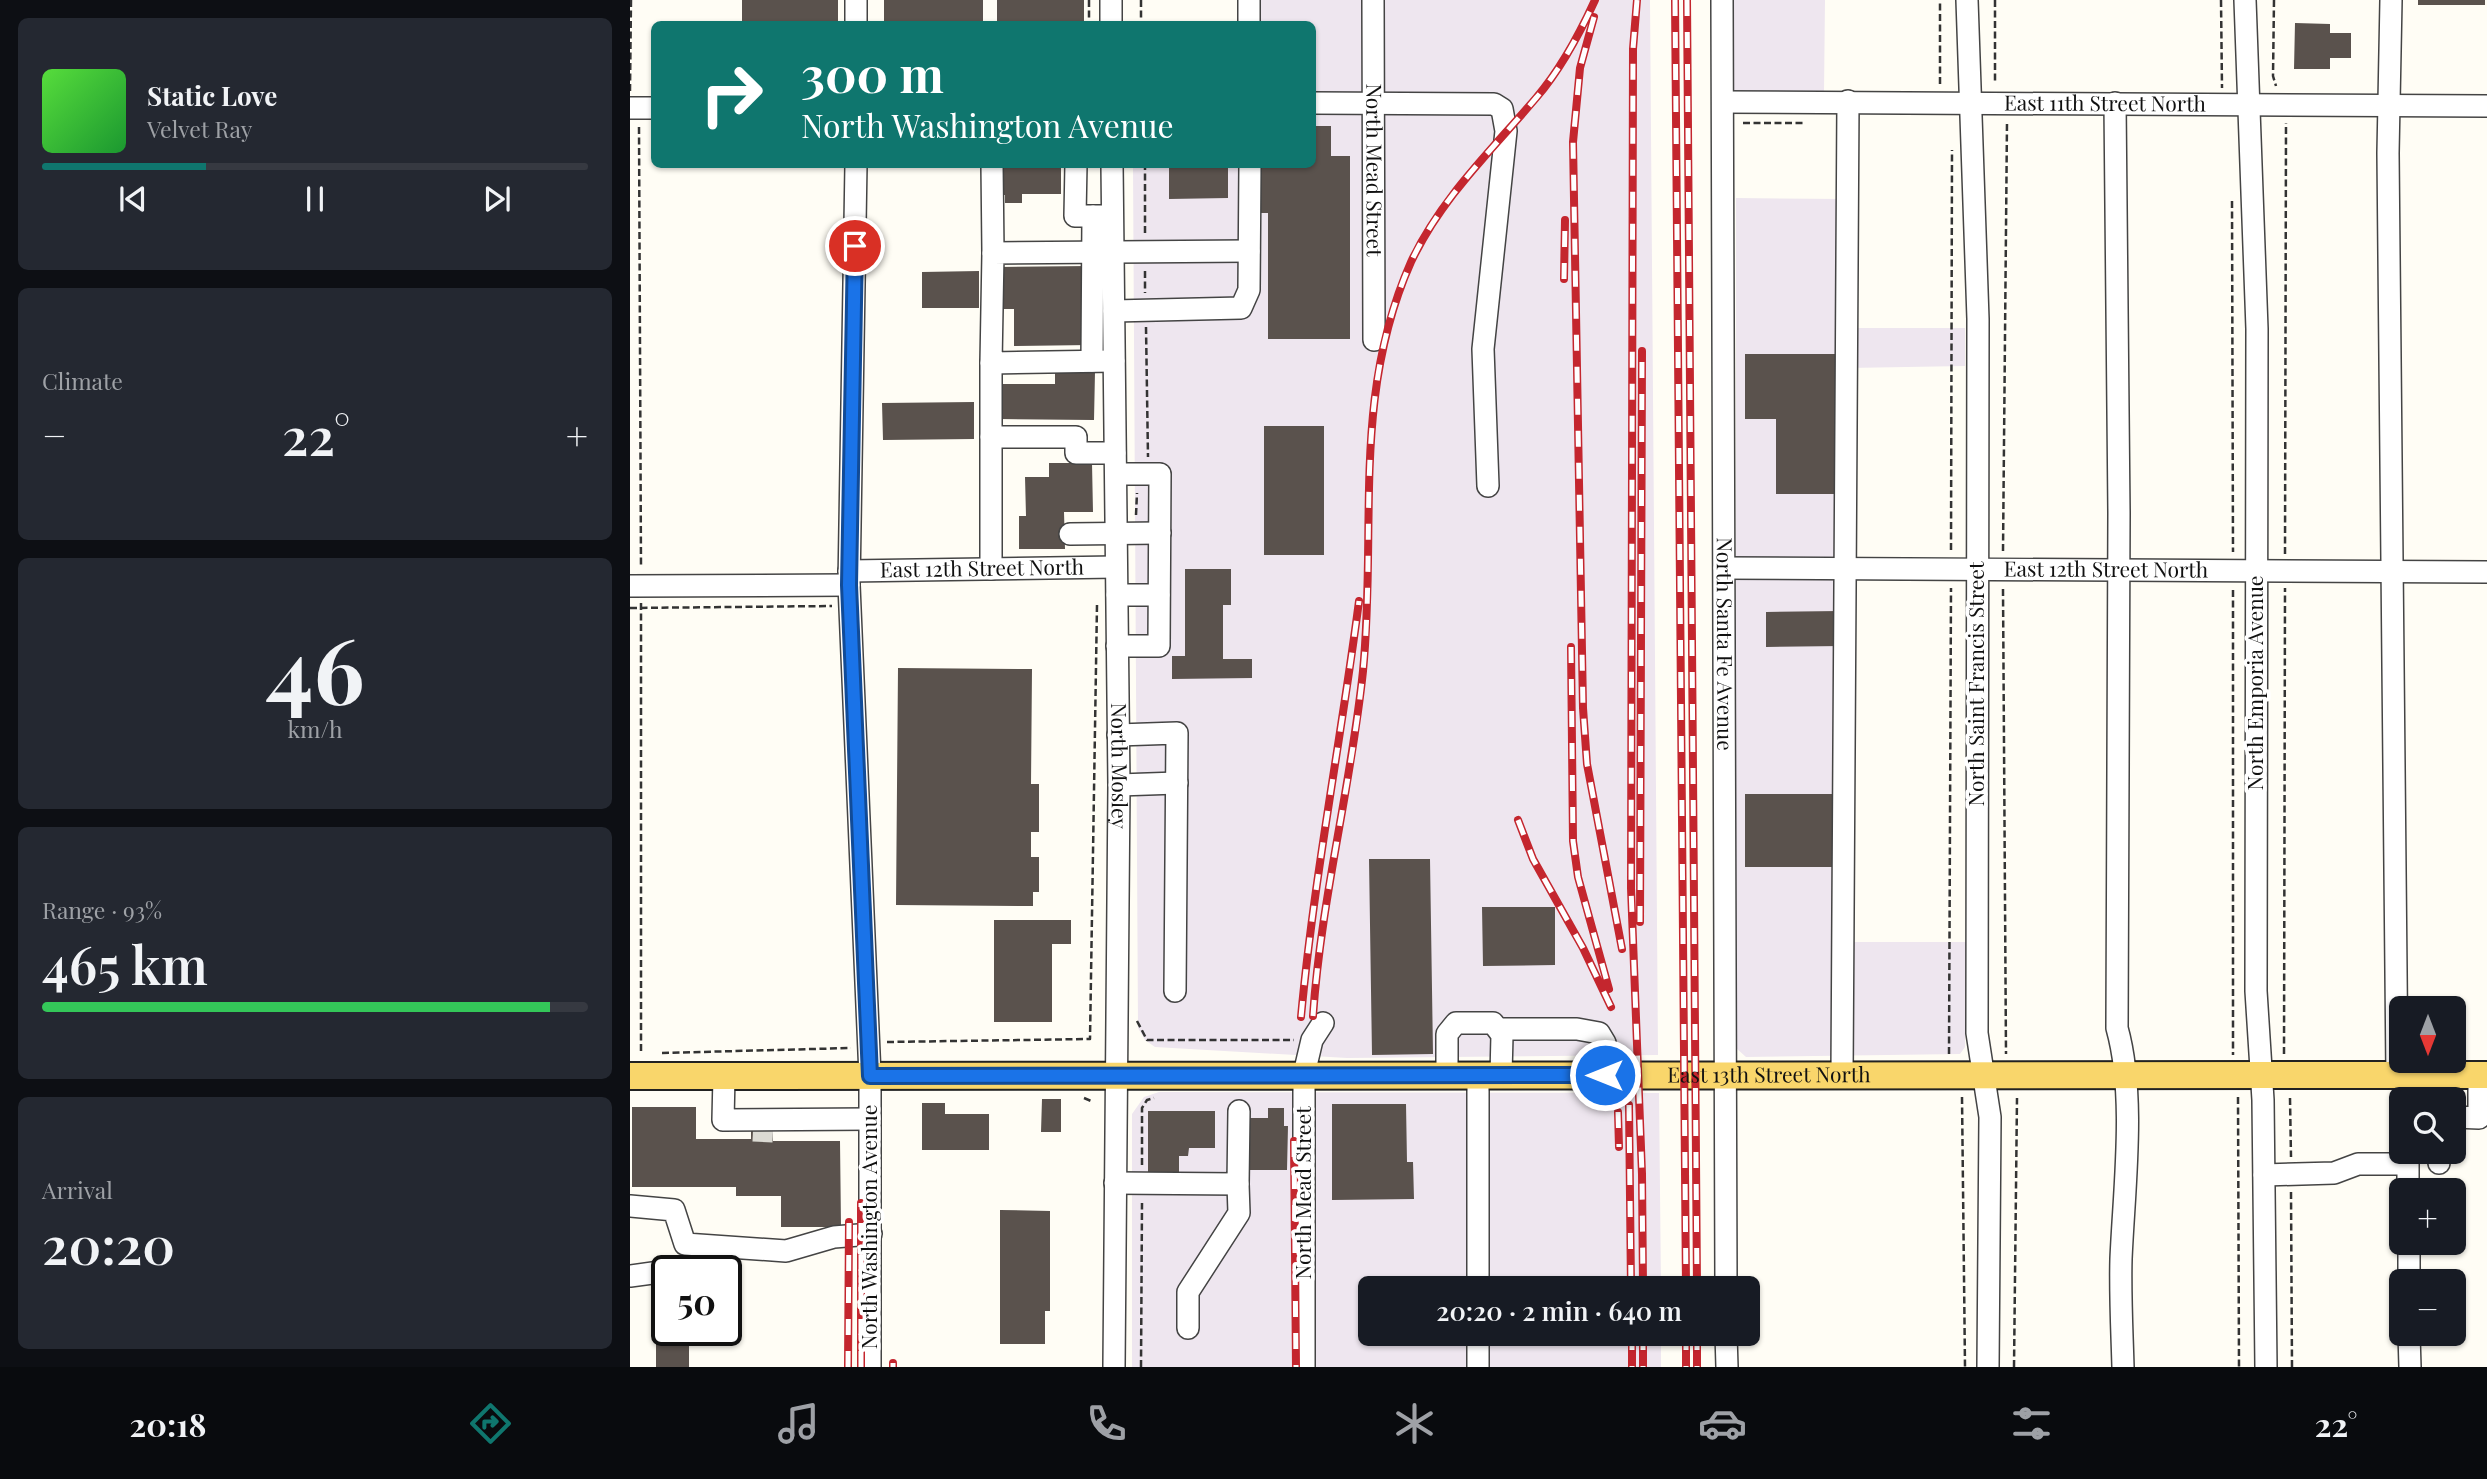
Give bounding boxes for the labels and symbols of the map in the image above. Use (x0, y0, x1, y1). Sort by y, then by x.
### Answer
street label: North Mead Street (1361, 83, 1390, 257)
street label: East 11th Street North (2004, 87, 2207, 117)
pin (825, 216, 885, 276)
street label: North Santa Fe Avenue (1712, 537, 1740, 751)
street label: East 12th Street North (880, 551, 1085, 583)
street label: East 12th Street North (2004, 553, 2209, 583)
street label: North Saint Francis Street (1961, 561, 1989, 806)
street label: North Emporia Avenue (2240, 576, 2268, 790)
street label: North Mosley (1106, 703, 1135, 830)
north arrow (2389, 996, 2466, 1073)
position arrow (1568, 1038, 1642, 1112)
street label: East 13th Street North (1667, 1059, 1871, 1087)
street label: North Washington Avenue (854, 1105, 882, 1349)
street label: North Mead Street (1288, 1106, 1316, 1280)
speed limit sign: 50 (651, 1255, 742, 1346)

